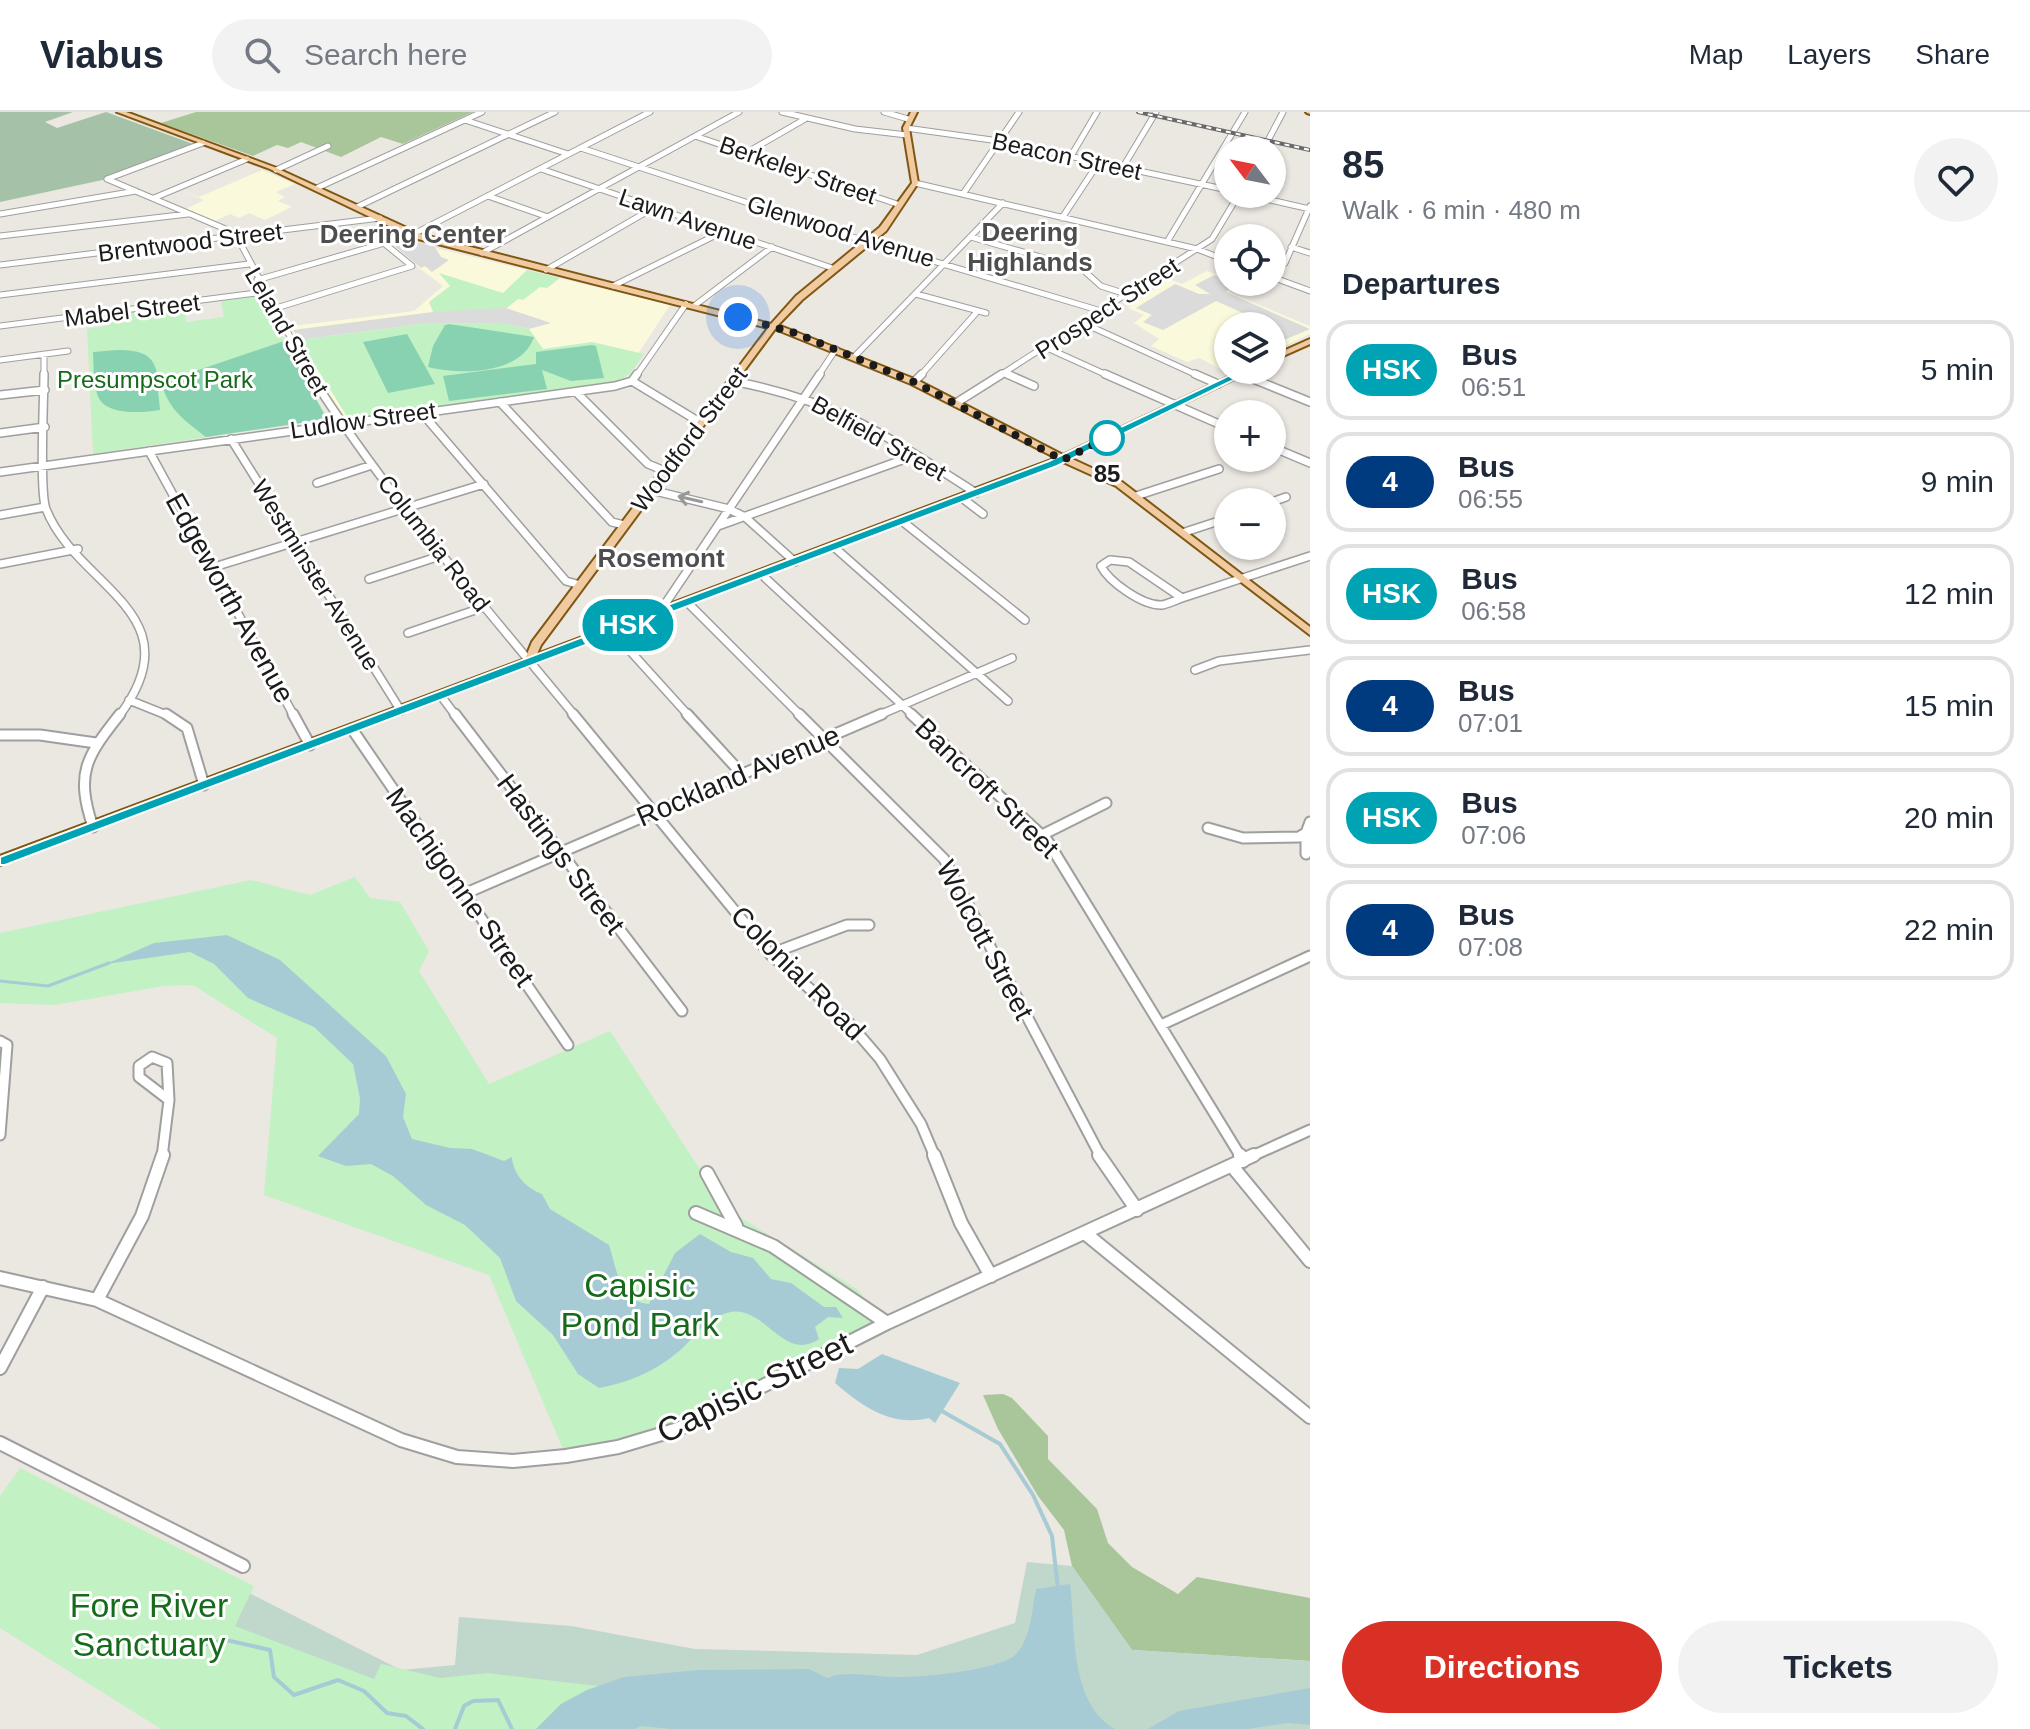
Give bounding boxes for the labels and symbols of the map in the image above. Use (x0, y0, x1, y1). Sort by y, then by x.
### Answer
street label: Beacon Street (990, 127, 1145, 185)
street label: Berkeley Street (716, 131, 880, 210)
north arrow (1214, 136, 1286, 208)
street label: Lawn Avenue (616, 183, 760, 255)
street label: Glenwood Avenue (744, 190, 938, 272)
street label: Brentwood Street (96, 217, 284, 267)
district label: Deering Highlands (967, 217, 1093, 277)
district label: Deering Center (320, 219, 506, 249)
street label: Prospect Street (1030, 251, 1184, 364)
street label: Leland Street (240, 262, 335, 400)
street label: Mabel Street (63, 288, 201, 332)
your location (718, 297, 758, 337)
street label: Woodford Street (626, 361, 752, 517)
park label: Presumpscot Park (57, 366, 254, 393)
street label: Belfield Street (807, 390, 951, 486)
street label: Ludlow Street (288, 396, 438, 444)
marker: 85 (1090, 421, 1124, 455)
place label: 85 (1094, 460, 1120, 487)
street label: Columbia Road (372, 470, 496, 616)
street label: Westminster Avenue (246, 475, 386, 675)
street label: Edgeworth Avenue (160, 488, 300, 708)
one-way arrow (678, 491, 703, 506)
district label: Rosemont (597, 543, 725, 573)
line badge: HSK (582, 599, 674, 651)
street label: Bancroft Street (909, 712, 1065, 864)
street label: Rockland Avenue (632, 719, 844, 833)
street label: Hastings Street (491, 768, 631, 940)
street label: Machigonne Street (380, 782, 540, 992)
street label: Wolcott Street (930, 855, 1040, 1025)
street label: Colonial Road (725, 900, 871, 1046)
park label: Capisic Pond Park (561, 1266, 720, 1343)
street label: Capisic Street (651, 1323, 858, 1450)
park label: Fore River Sanctuary (70, 1586, 228, 1663)

